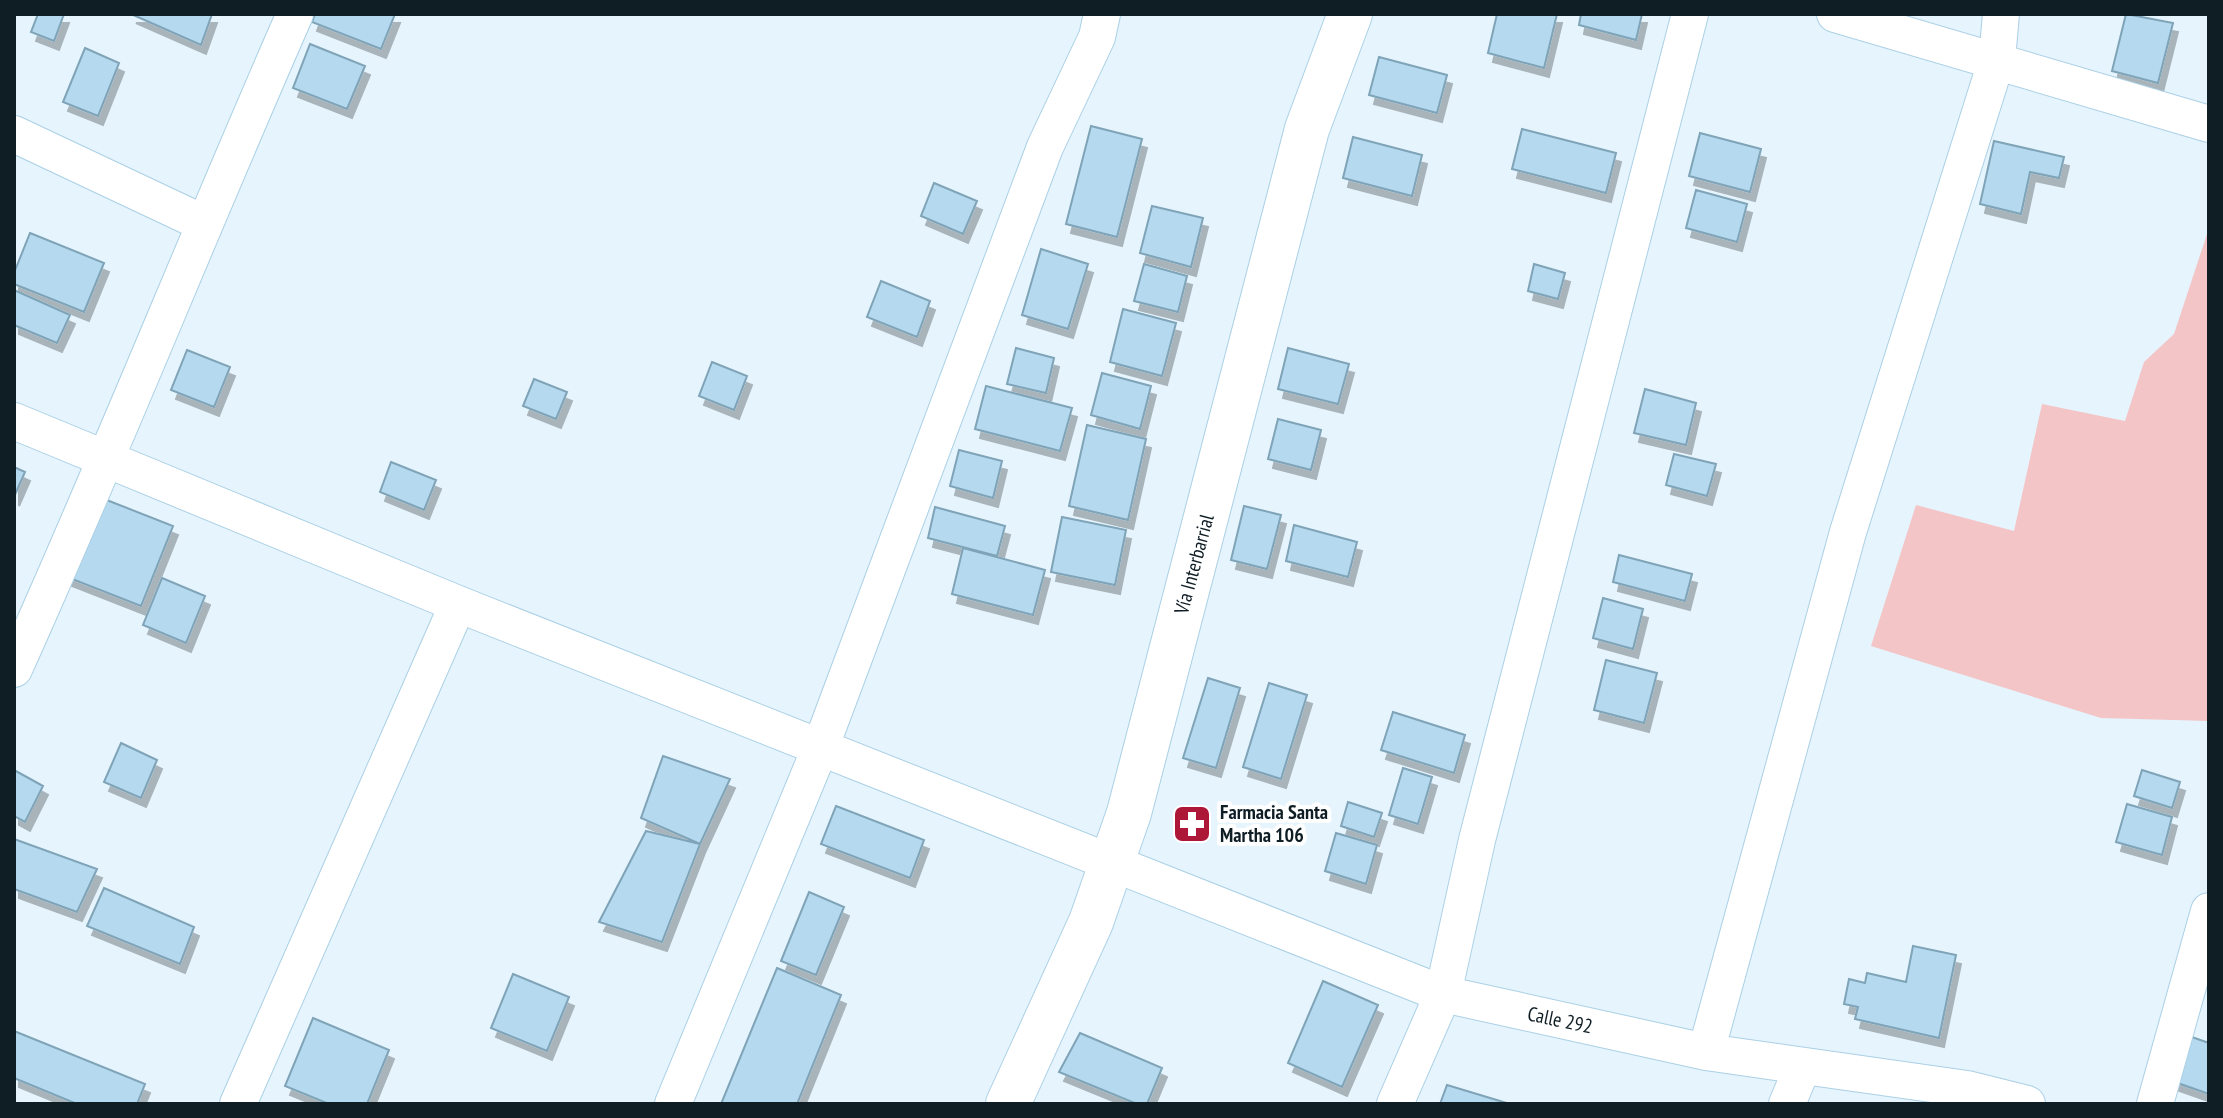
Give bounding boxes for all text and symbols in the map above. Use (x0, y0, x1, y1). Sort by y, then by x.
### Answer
street label: Vía Interbarrial (1168, 511, 1220, 618)
place label: Farmacia Santa Martha 106 (1220, 799, 1328, 848)
pharmacy icon: Farmacia Santa Martha 106 (1171, 803, 1213, 845)
street label: Calle 292 (1525, 1000, 1595, 1040)

